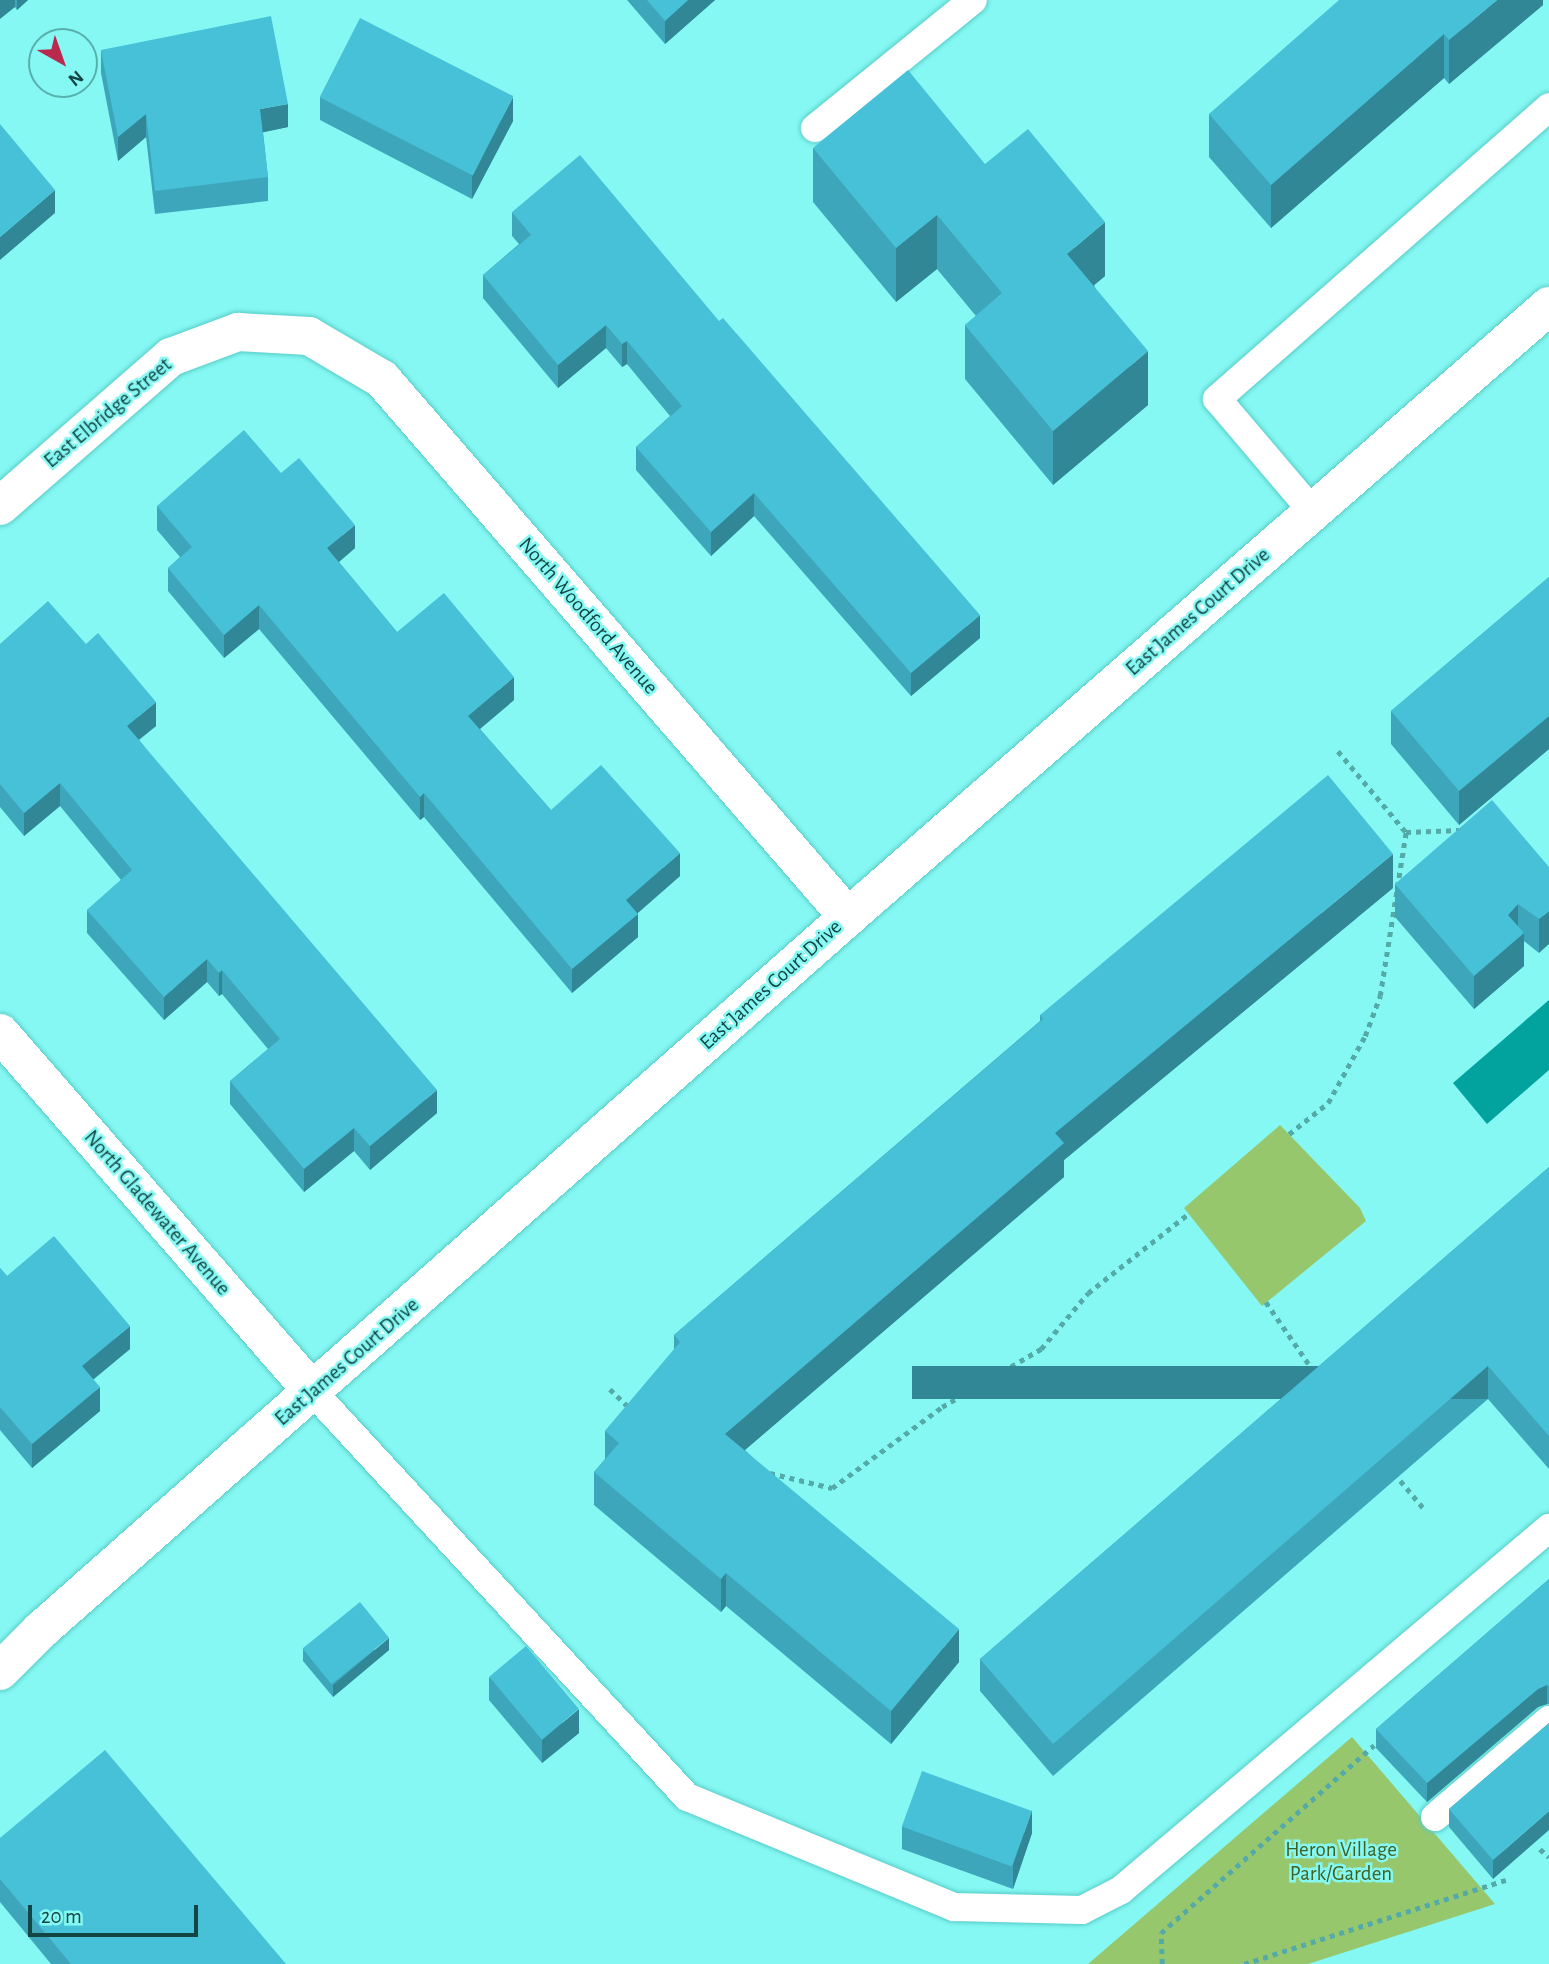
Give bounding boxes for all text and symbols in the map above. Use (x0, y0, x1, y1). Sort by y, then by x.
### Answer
north arrow (28, 28, 98, 98)
text: N (64, 66, 87, 89)
street label: East Elbridge Street (39, 352, 177, 474)
street label: North Woodford Avenue (513, 532, 663, 700)
street label: East James Court Drive (1121, 543, 1275, 681)
street label: East James Court Drive (695, 915, 847, 1055)
street label: North Gladewater Avenue (78, 1125, 236, 1301)
street label: East James Court Drive (270, 1293, 424, 1431)
park label: Heron Village Park/Garden (1285, 1837, 1397, 1887)
scale bar (32, 1890, 201, 1934)
text: 20 m (41, 1906, 82, 1927)

